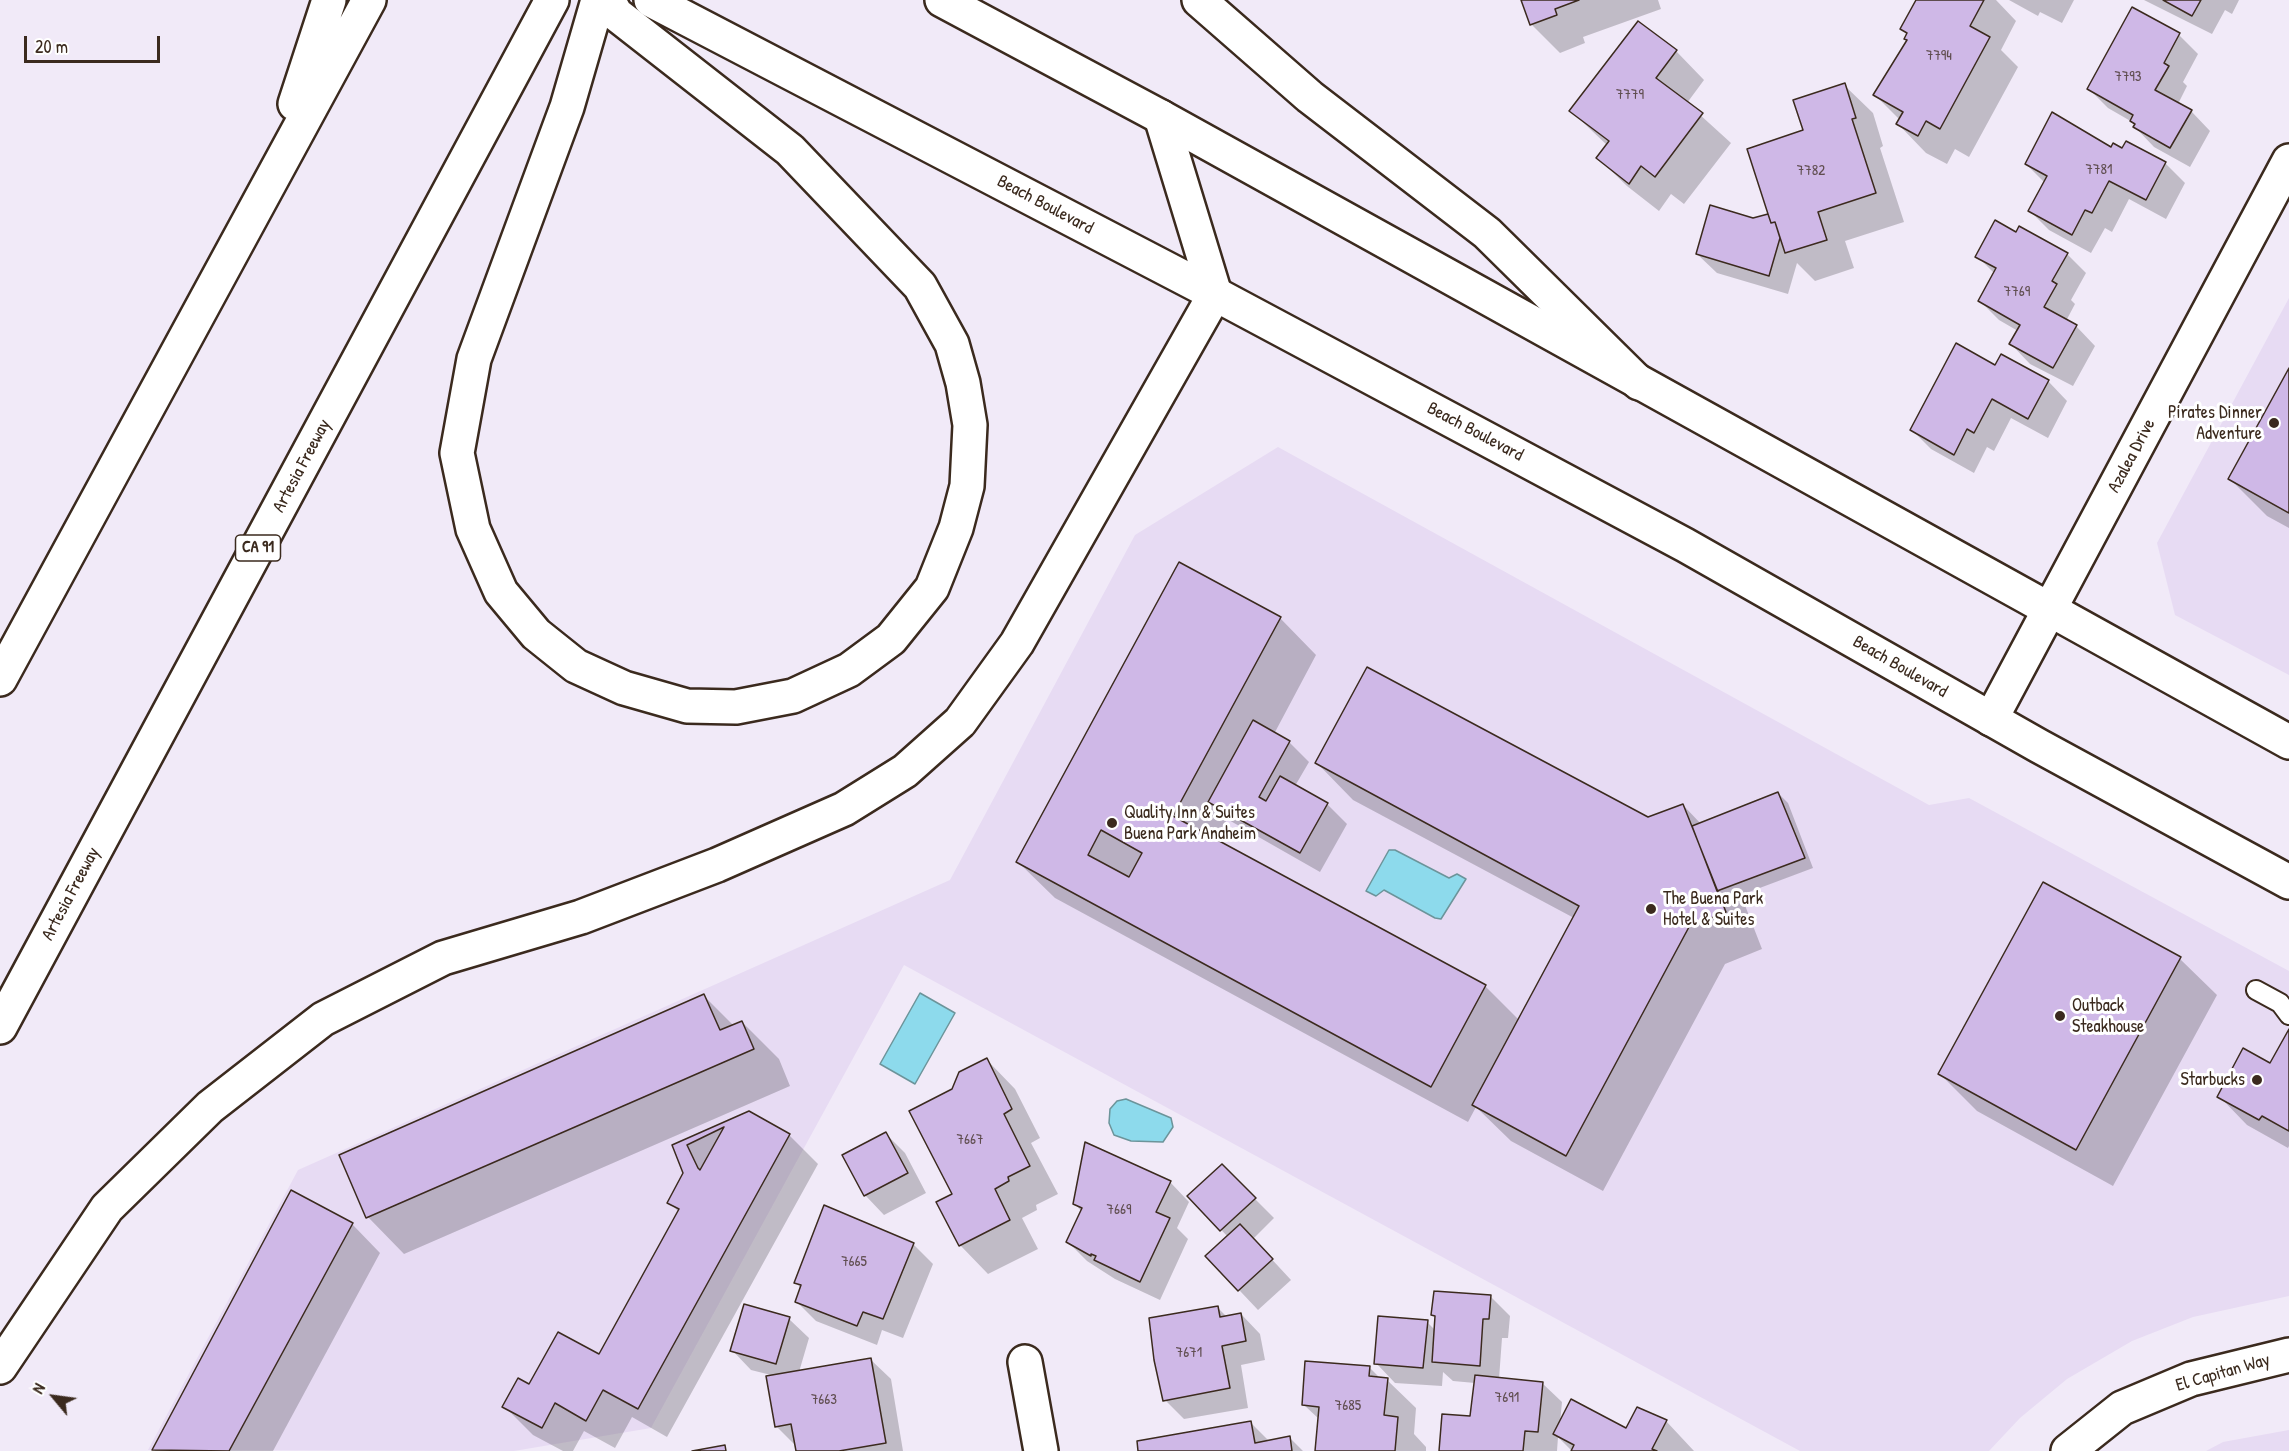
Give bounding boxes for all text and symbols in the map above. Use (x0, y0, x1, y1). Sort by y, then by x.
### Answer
scale bar (27, 24, 164, 62)
text: 20 m (35, 34, 68, 59)
house number: 7794 (1926, 47, 1952, 65)
house number: 7793 (2114, 68, 2142, 86)
house number: 7779 (1616, 86, 1644, 104)
house number: 7781 (2086, 161, 2112, 179)
house number: 7782 (1797, 162, 1825, 180)
street label: Beach Boulevard (993, 171, 1097, 239)
house number: 7769 (2004, 283, 2030, 301)
street label: Beach Boulevard (1423, 398, 1527, 466)
place label: Pirates Dinner Adventure (2168, 402, 2262, 444)
street label: Azalea Drive (2104, 415, 2160, 497)
street label: Artesia Freeway (268, 416, 336, 516)
marker: Pirates Dinner Adventure (2267, 416, 2281, 430)
road number: CA 91 (236, 535, 280, 561)
street label: Beach Boulevard (1849, 631, 1951, 703)
place label: Quality Inn & Suites Buena Park Anaheim (1124, 802, 1256, 844)
marker: Quality Inn & Suites Buena Park Anaheim (1105, 816, 1119, 830)
street label: Artesia Freeway (37, 844, 105, 944)
place label: The Buena Park Hotel & Suites (1663, 888, 1763, 930)
marker: The Buena Park Hotel & Suites (1644, 902, 1658, 916)
place label: Outback Steakhouse (2072, 995, 2144, 1038)
marker: Outback Steakhouse (2053, 1009, 2067, 1023)
place label: Starbucks (2181, 1069, 2245, 1091)
marker: Starbucks (2250, 1073, 2264, 1087)
house number: 7667 (957, 1131, 983, 1149)
house number: 7669 (1107, 1201, 1131, 1219)
house number: 7665 (841, 1253, 867, 1271)
house number: 7671 (1176, 1344, 1202, 1362)
street label: El Capitan Way (2173, 1349, 2273, 1397)
north arrow (24, 1367, 84, 1427)
text: N (27, 1379, 50, 1397)
house number: 7691 (1495, 1389, 1519, 1407)
house number: 7663 (811, 1391, 837, 1409)
house number: 7685 (1335, 1397, 1361, 1415)

